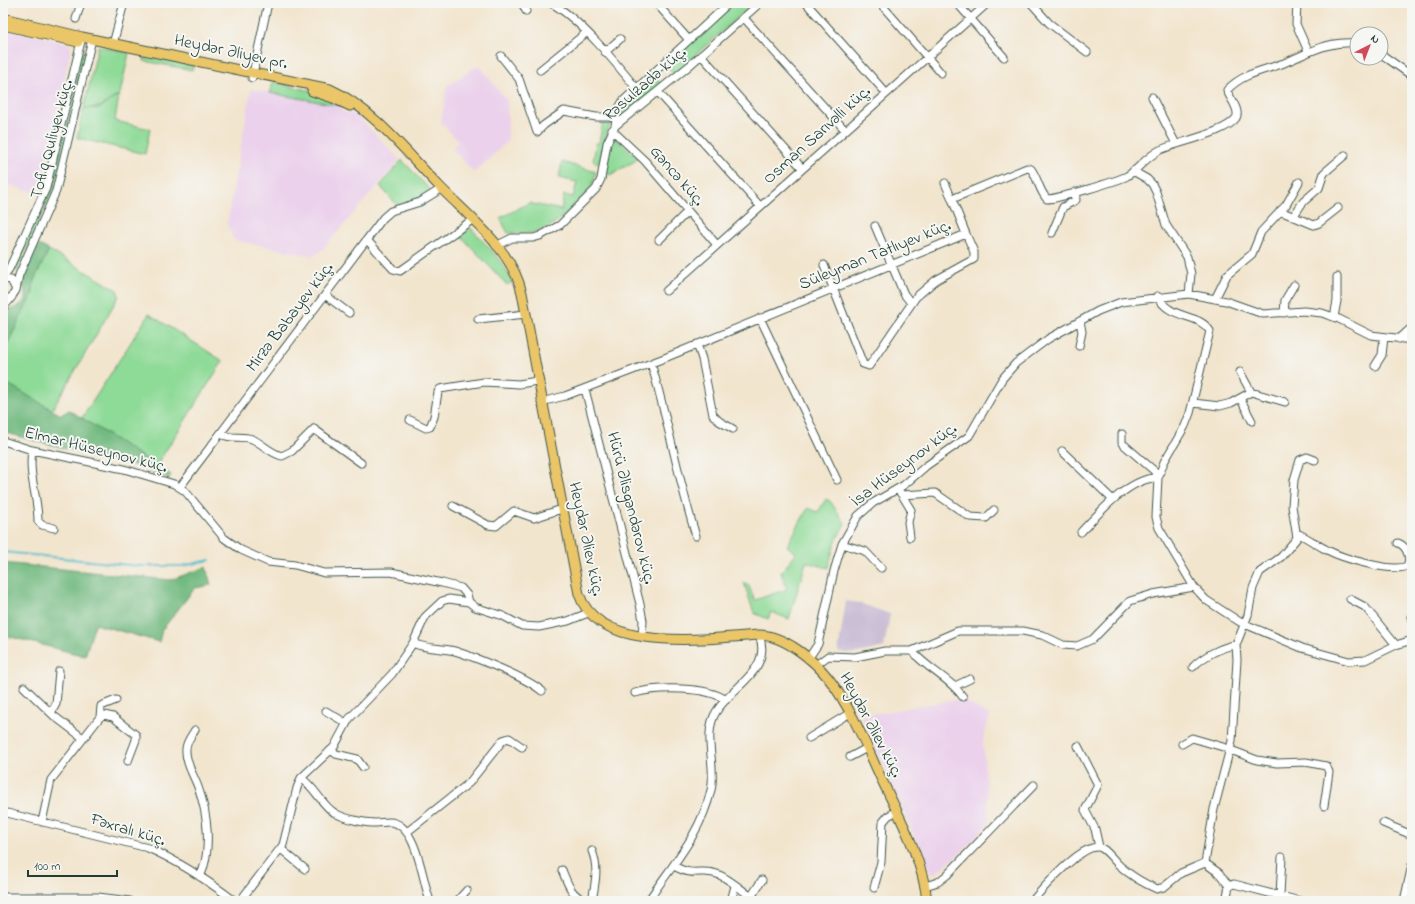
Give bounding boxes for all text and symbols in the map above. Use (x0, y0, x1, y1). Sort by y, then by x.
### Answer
north arrow (1349, 26, 1389, 66)
street label: Heydər Əliyev pr. (172, 28, 291, 77)
text: N (1367, 31, 1383, 48)
street label: Rəsulzadə küç. (598, 40, 693, 127)
street label: Tofiq Quliyev küç. (24, 76, 81, 202)
street label: Osman Sarıvəlli küç. (757, 79, 877, 190)
street label: Gəncə küç. (643, 140, 711, 212)
street label: Süleyman Tatlıyev küç. (795, 213, 956, 298)
street label: Mirzə Babayev küç. (240, 256, 341, 378)
street label: İsa Hüseynov küç. (846, 416, 963, 514)
street label: Elmar Hüseynov küç. (22, 420, 171, 481)
street label: Hürü Əlisgəndərov küç. (598, 429, 662, 588)
street label: Heydər Əliev küç. (561, 480, 610, 599)
street label: Heydər Əliev küç. (832, 668, 910, 783)
street label: Fəxralı küç. (87, 806, 169, 853)
scale bar (28, 852, 117, 878)
text: 100 m (34, 858, 61, 876)

